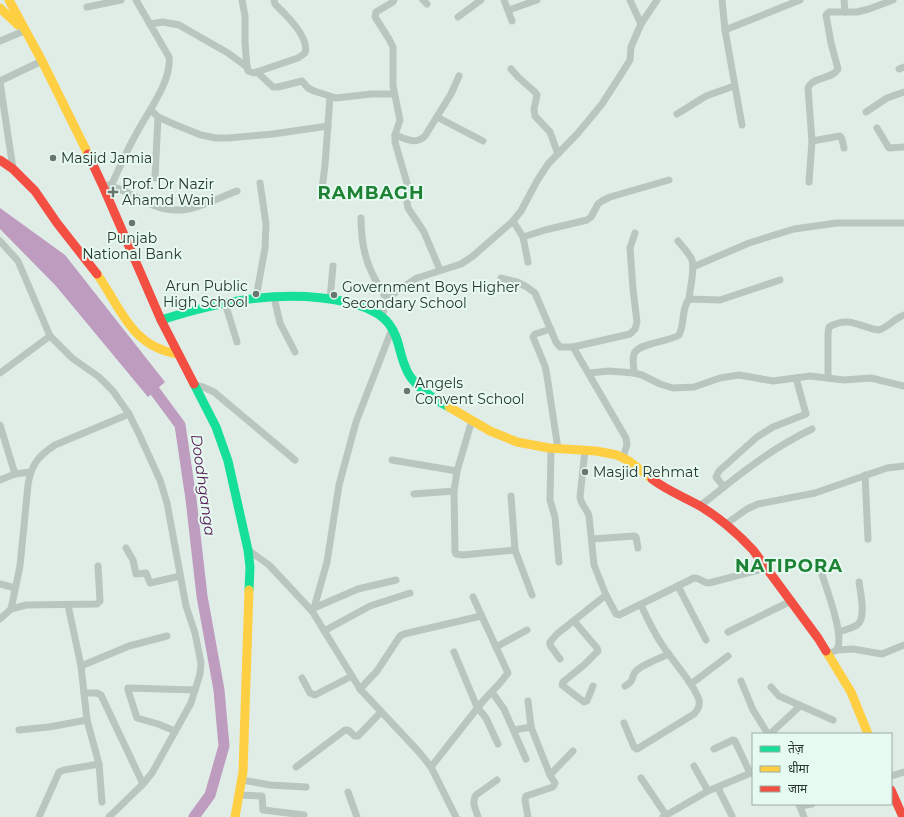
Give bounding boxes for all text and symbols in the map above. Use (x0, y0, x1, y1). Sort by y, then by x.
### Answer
place label: Masjid Jamia (61, 149, 152, 167)
marker: Masjid Jamia (48, 153, 58, 163)
place label: Prof. Dr Nazir Ahamd Wani (122, 175, 215, 209)
district label: RAMBAGH (317, 182, 425, 204)
marker: Prof. Dr Nazir Ahamd Wani (107, 186, 119, 198)
marker: Punjab National Bank (127, 218, 137, 228)
place label: Punjab National Bank (82, 229, 182, 263)
place label: Arun Public High School (163, 277, 248, 311)
place label: Government Boys Higher Secondary School (342, 278, 520, 312)
marker: Arun Public High School (251, 289, 261, 299)
marker: Government Boys Higher Secondary School (329, 290, 339, 300)
place label: Angels Convent School (415, 374, 525, 408)
marker: Angels Convent School (402, 386, 412, 396)
water label: Doodhganga (187, 433, 220, 537)
place label: Masjid Rehmat (593, 463, 699, 481)
marker: Masjid Rehmat (580, 467, 590, 477)
district label: NATIPORA (735, 555, 843, 577)
legend (752, 733, 892, 805)
text: तेज़ (788, 741, 805, 756)
text: धीमा (788, 761, 810, 776)
text: जाम (788, 781, 808, 796)

